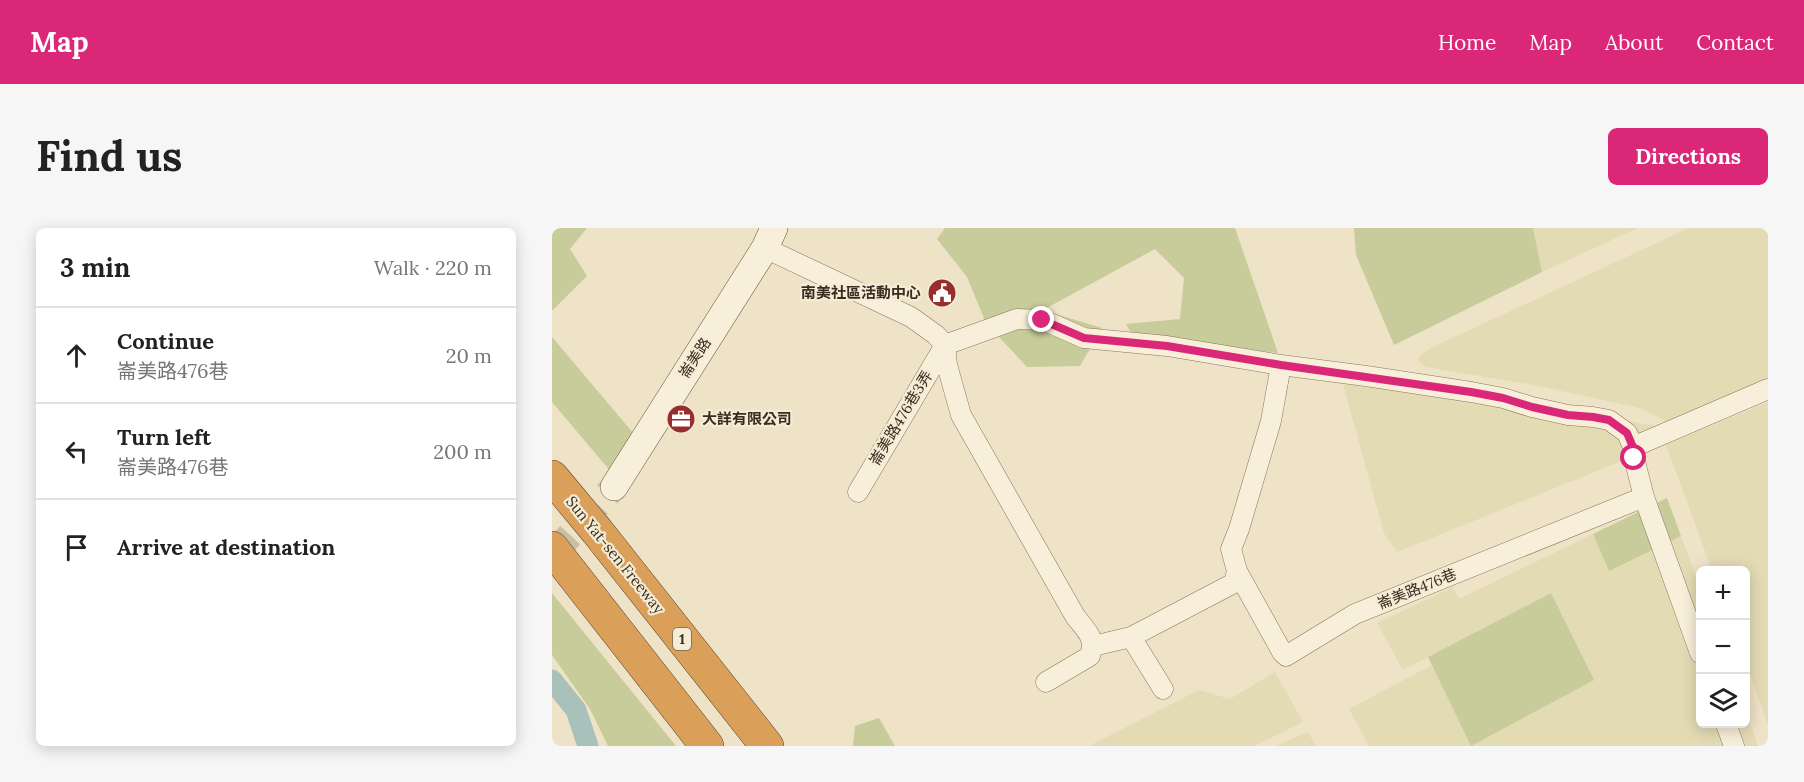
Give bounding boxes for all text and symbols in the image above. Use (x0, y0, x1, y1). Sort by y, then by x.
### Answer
text: Map (30, 24, 89, 60)
text: Home (1438, 29, 1496, 56)
text: Map (1529, 29, 1572, 56)
text: About (1605, 29, 1663, 56)
text: Contact (1696, 29, 1774, 56)
button: Directions (1608, 128, 1768, 185)
text: Find us (36, 129, 182, 183)
text: 3 min (60, 251, 130, 284)
text: Walk · 220 m (374, 255, 492, 280)
public building icon: 南美社區活動中心 (926, 277, 958, 309)
place label: 南美社區活動中心 (801, 283, 921, 302)
route end (1028, 306, 1054, 332)
text: Continue (117, 327, 214, 355)
street label: 崙美路 (674, 334, 715, 382)
icon: ahead (60, 339, 93, 372)
text: 20 m (446, 343, 492, 368)
text: 崙美路476巷 (117, 358, 229, 383)
street label: 崙美路476巷3弄 (865, 367, 936, 469)
office icon: 大詳有限公司 (665, 403, 697, 435)
place label: 大詳有限公司 (702, 409, 792, 428)
text: Turn left (117, 423, 211, 451)
icon: left (60, 435, 93, 468)
text: 200 m (433, 439, 492, 464)
route start (1620, 444, 1646, 470)
text: 崙美路476巷 (117, 454, 229, 479)
street label: Sun Yat-sen Freeway (562, 492, 669, 617)
icon: arrive (60, 531, 93, 564)
text: Arrive at destination (117, 533, 335, 561)
street label: 崙美路476巷 (1374, 564, 1459, 613)
map controls (1696, 566, 1750, 728)
button: + (1696, 566, 1750, 620)
button: − (1696, 620, 1750, 674)
road number: 1 (673, 628, 691, 650)
button: layers (1696, 674, 1750, 728)

